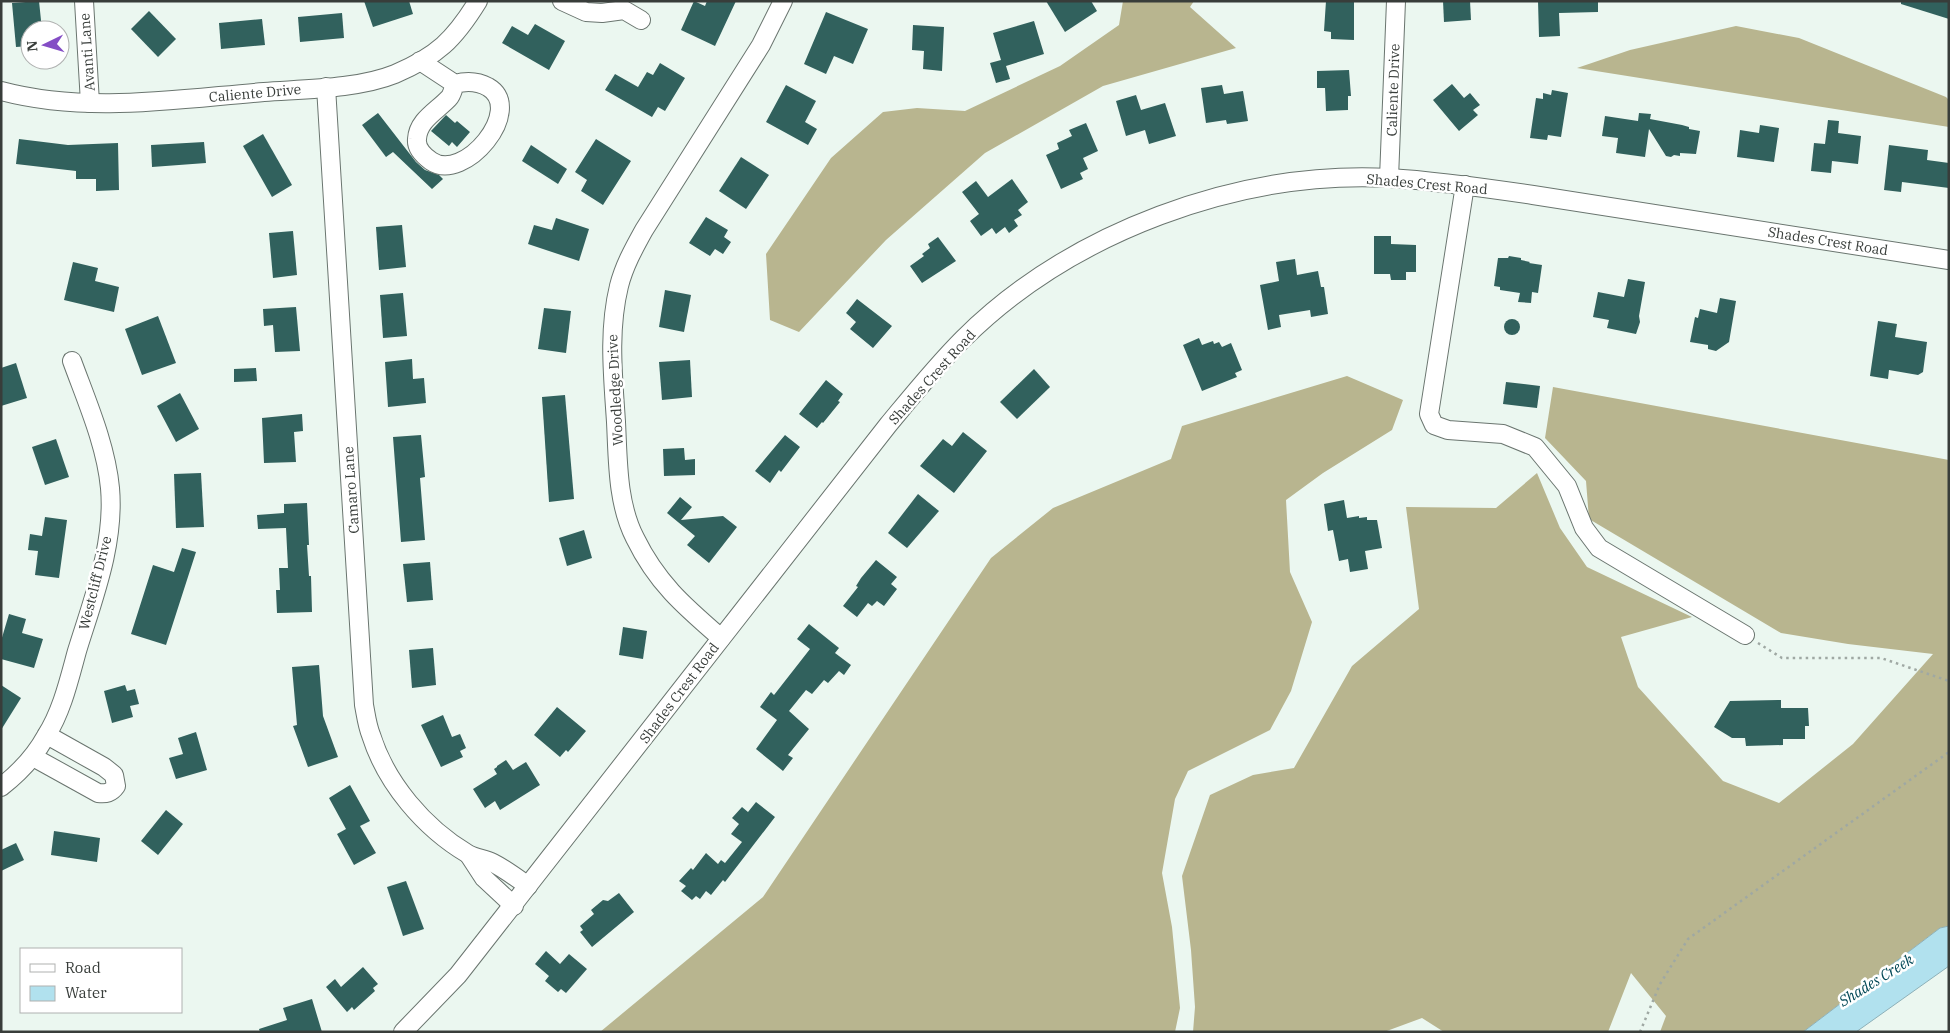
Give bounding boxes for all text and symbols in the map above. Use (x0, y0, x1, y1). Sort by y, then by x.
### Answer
street label: Avanti Lane (75, 12, 99, 92)
north arrow (20, 20, 70, 70)
text: N (23, 40, 41, 52)
street label: Caliente Drive (1382, 43, 1404, 137)
street label: Caliente Drive (208, 80, 302, 106)
street label: Shades Crest Road (1366, 170, 1489, 198)
street label: Shades Crest Road (1767, 223, 1890, 259)
street label: Shades Crest Road (885, 325, 980, 428)
street label: Woodledge Drive (603, 334, 627, 446)
street label: Camaro Lane (339, 446, 363, 534)
street label: Westcliff Drive (75, 534, 115, 632)
street label: Shades Crest Road (635, 639, 723, 747)
legend (20, 948, 182, 1013)
water label: Shades Creek (1834, 949, 1917, 1011)
text: Road (65, 958, 101, 977)
text: Water (65, 983, 107, 1002)

